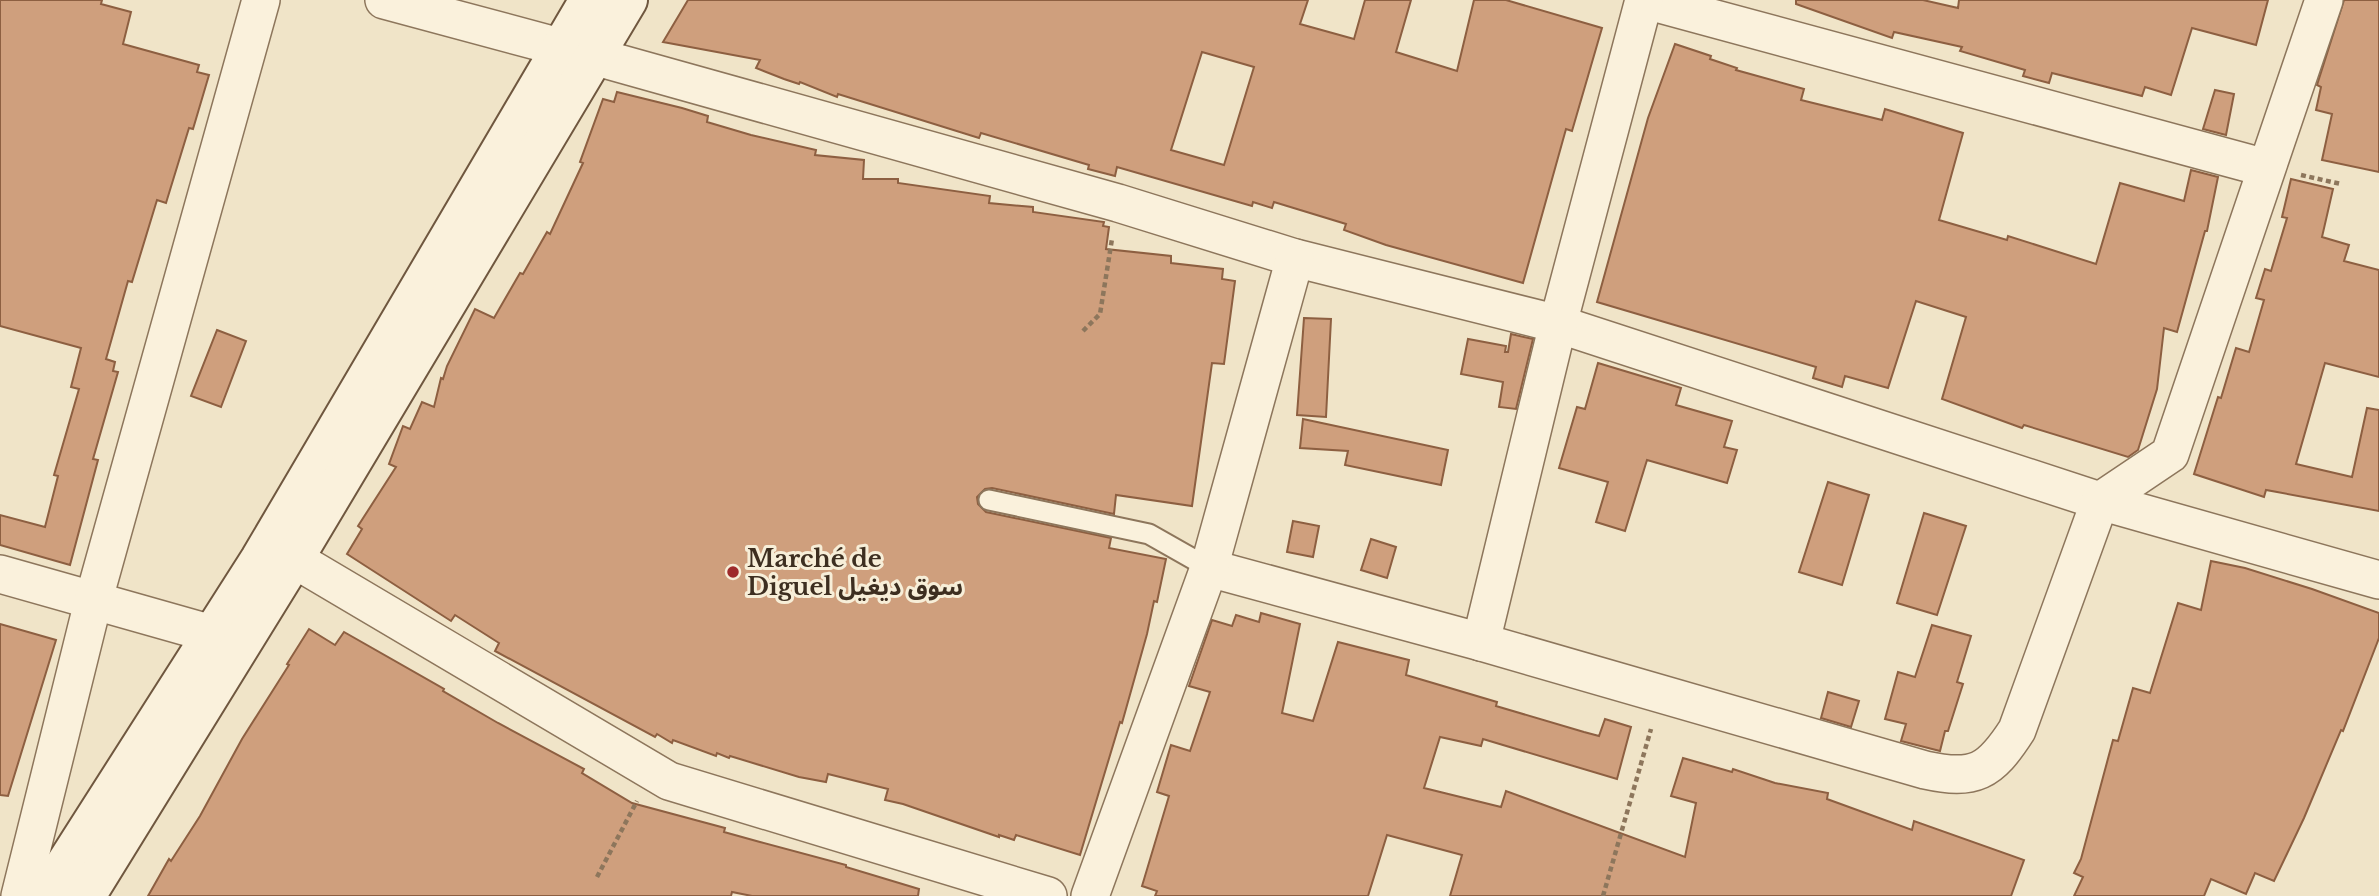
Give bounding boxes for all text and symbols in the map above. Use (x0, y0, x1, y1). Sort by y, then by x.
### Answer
place label: Marché de Diguel سوق ديغيل (747, 544, 963, 601)
marker: Marché de Diguel سوق ديغيل (725, 564, 741, 580)

